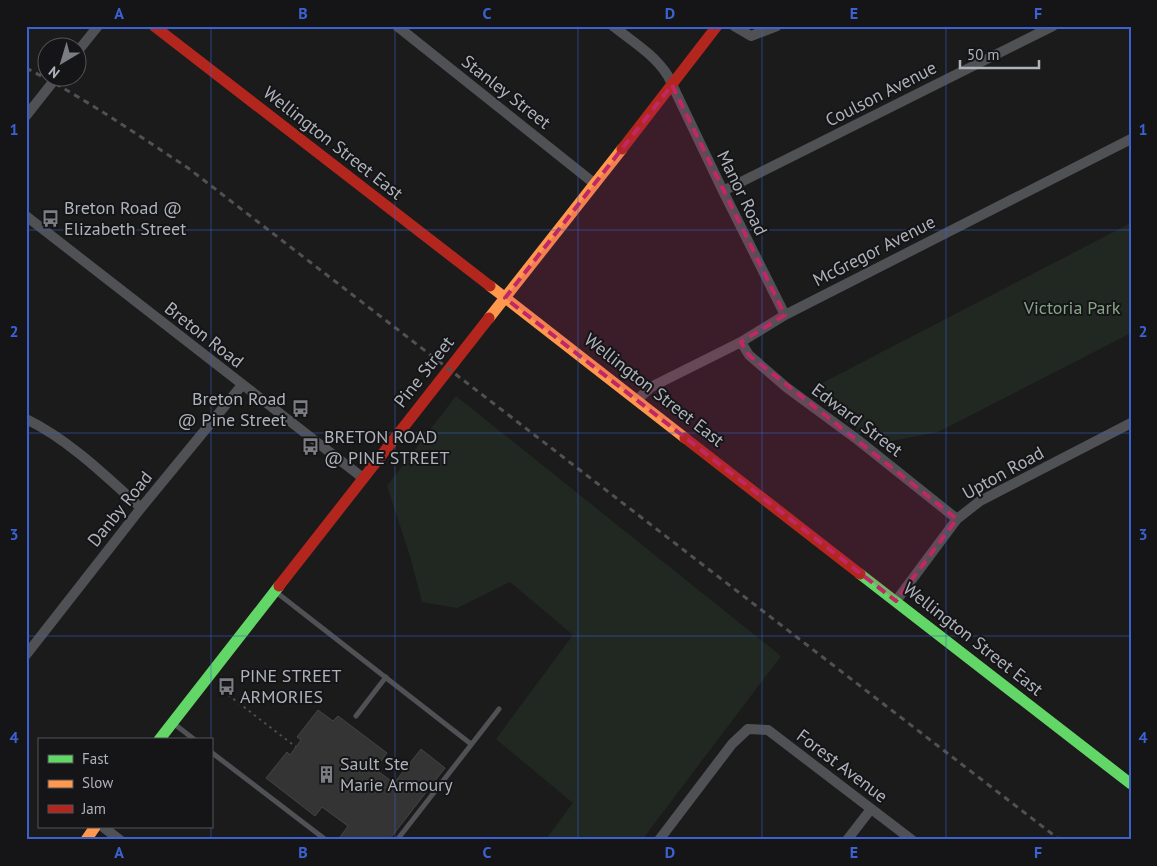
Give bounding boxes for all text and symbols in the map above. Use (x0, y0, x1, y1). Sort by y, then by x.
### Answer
text: A (114, 3, 124, 23)
text: B (298, 3, 308, 23)
text: C (483, 3, 492, 23)
text: D (665, 3, 675, 23)
text: E (850, 3, 858, 23)
text: F (1034, 3, 1042, 23)
north arrow (38, 38, 88, 88)
scale bar (960, 38, 1038, 70)
text: 50 m (967, 45, 1000, 64)
street label: Stanley Street (457, 50, 556, 134)
street label: Coulson Avenue (821, 56, 940, 131)
text: N (45, 62, 63, 82)
street label: Wellington Street East (259, 81, 408, 204)
text: 1 (9, 119, 19, 139)
text: 1 (1138, 119, 1148, 139)
street label: Manor Road (712, 147, 773, 239)
place label: Breton Road @ Elizabeth Street (64, 196, 186, 240)
bus stop icon: Breton Road @ Elizabeth Street (40, 208, 60, 228)
street label: McGregor Avenue (809, 210, 939, 291)
park label: Victoria Park (1023, 296, 1121, 319)
street label: Breton Road (160, 297, 248, 373)
text: 2 (9, 321, 19, 341)
text: 2 (1138, 321, 1148, 341)
street label: Wellington Street East (580, 328, 729, 451)
street label: Pine Street (388, 331, 459, 412)
street label: Edward Street (807, 378, 907, 461)
place label: Breton Road @ Pine Street (177, 387, 286, 431)
bus stop icon: Breton Road @ Pine Street (290, 399, 310, 419)
place label: BRETON ROAD @ PINE STREET (324, 425, 449, 469)
bus stop icon: BRETON ROAD @ PINE STREET (300, 437, 320, 457)
street label: Upton Road (958, 441, 1048, 504)
street label: Danby Road (82, 466, 157, 551)
text: 3 (9, 524, 19, 544)
text: 3 (1138, 524, 1148, 544)
street label: Wellington Street East (899, 577, 1048, 700)
place label: PINE STREET ARMORIES (240, 664, 341, 708)
bus stop icon: PINE STREET ARMORIES (216, 676, 236, 696)
street label: Forest Avenue (792, 724, 892, 807)
text: 4 (9, 727, 19, 747)
text: 4 (1138, 727, 1148, 747)
legend (38, 738, 212, 828)
text: Fast (82, 749, 109, 768)
place label: Sault Ste Marie Armoury (340, 752, 453, 796)
building icon: Sault Ste Marie Armoury (316, 764, 336, 784)
text: Slow (82, 773, 113, 792)
text: Jam (81, 799, 106, 818)
text: A (114, 842, 124, 862)
text: B (298, 842, 308, 862)
text: C (483, 842, 492, 862)
text: D (665, 842, 675, 862)
text: E (850, 842, 858, 862)
text: F (1034, 842, 1042, 862)

